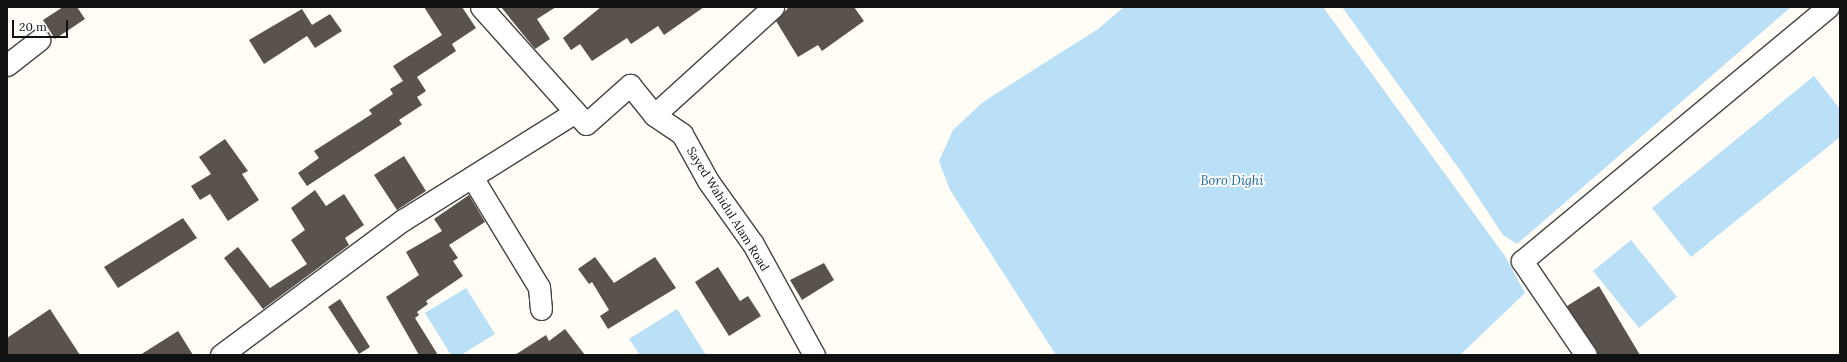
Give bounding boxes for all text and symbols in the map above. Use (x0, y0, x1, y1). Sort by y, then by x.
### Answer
scale bar (14, 12, 70, 38)
text: 20 m (19, 19, 47, 34)
street label: Sayed Wahidul Alam Road (684, 144, 772, 274)
water label: Boro Dighi (1201, 173, 1263, 189)

